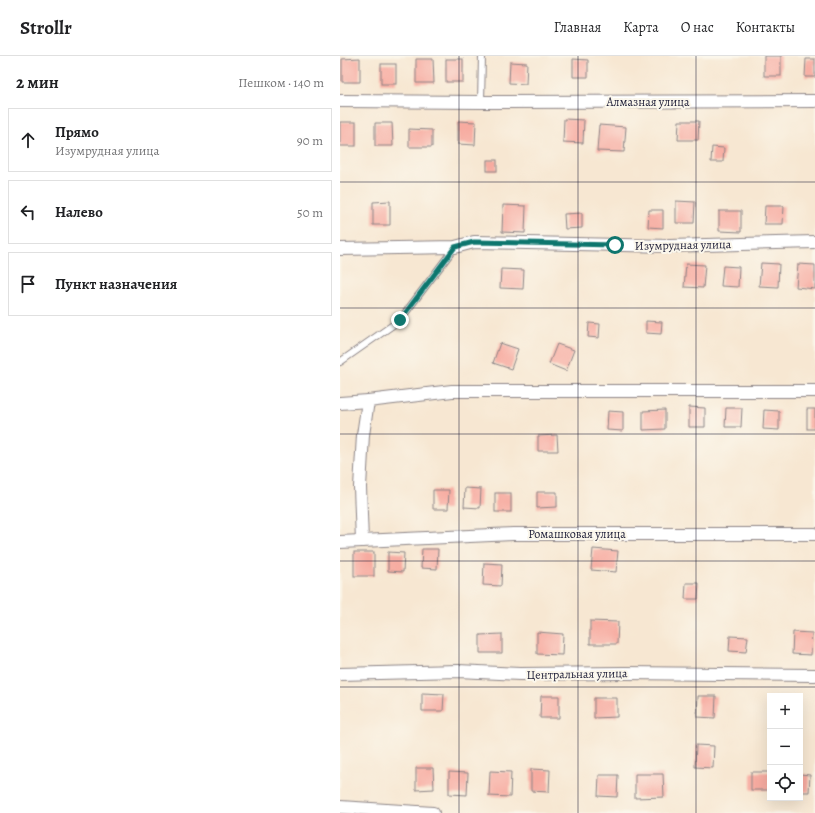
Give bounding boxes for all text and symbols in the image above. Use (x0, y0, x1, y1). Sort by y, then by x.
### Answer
text: Strollr (20, 15, 72, 41)
text: Главная (554, 18, 601, 37)
text: Карта (623, 18, 659, 37)
text: О нас (681, 18, 714, 37)
text: Контакты (736, 18, 795, 37)
text: 2 мин (16, 71, 59, 94)
text: Пешком · 140 m (238, 74, 324, 91)
street label: Алмазная улица (605, 94, 690, 110)
text: Прямо (55, 122, 99, 142)
icon: ahead (17, 129, 39, 151)
text: 90 m (297, 132, 323, 149)
text: Изумрудная улица (55, 142, 159, 159)
icon: left (17, 201, 39, 223)
text: Налево (55, 202, 103, 222)
text: 50 m (297, 204, 323, 221)
route start (606, 236, 624, 254)
street label: Изумрудная улица (635, 236, 732, 254)
icon: arrive (17, 273, 39, 295)
text: Пункт назначения (55, 274, 177, 294)
route end (391, 311, 409, 329)
street label: Ромашковая улица (528, 526, 626, 542)
street label: Центральная улица (527, 665, 628, 683)
map controls (767, 693, 803, 801)
button: + (767, 693, 803, 729)
button: − (767, 729, 803, 765)
button: locate (767, 765, 803, 801)

